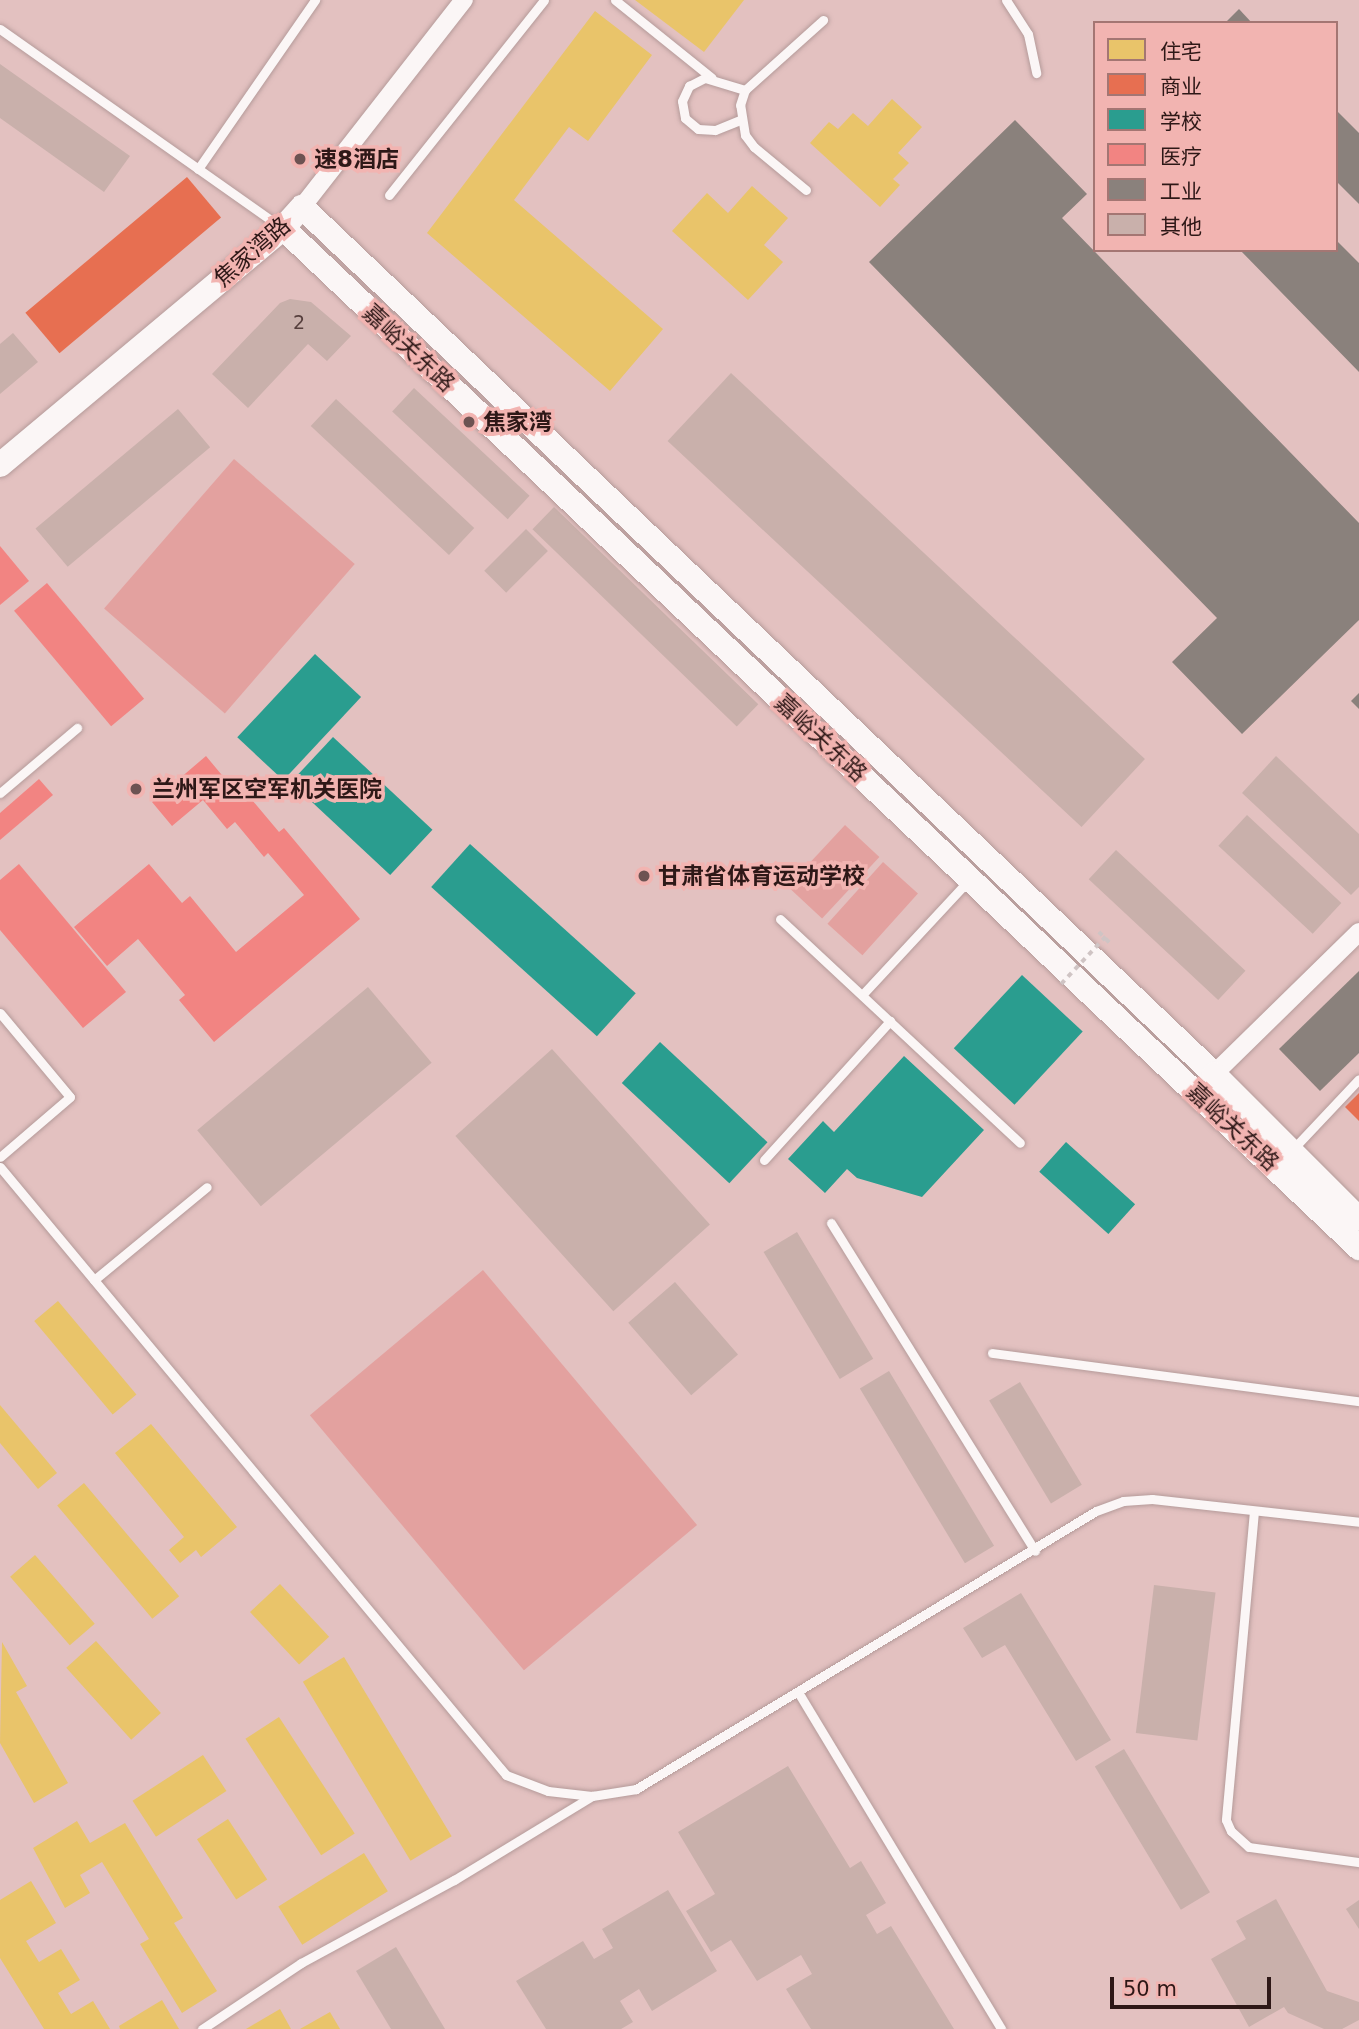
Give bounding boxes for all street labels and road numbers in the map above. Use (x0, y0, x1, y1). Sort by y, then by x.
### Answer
street label: 焦家湾路 (208, 211, 296, 293)
street label: 嘉峪关东路 (358, 299, 460, 397)
street label: 嘉峪关东路 (770, 689, 872, 787)
street label: 嘉峪关东路 (1182, 1078, 1284, 1176)

